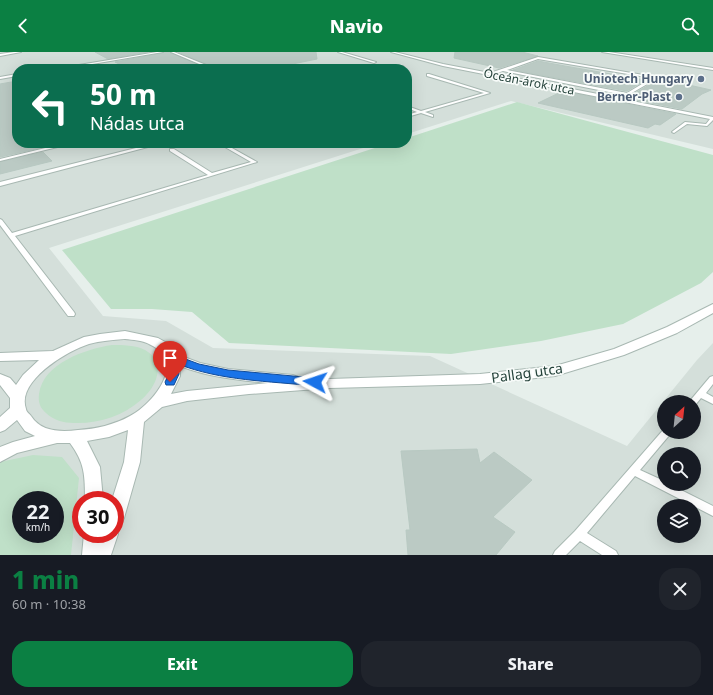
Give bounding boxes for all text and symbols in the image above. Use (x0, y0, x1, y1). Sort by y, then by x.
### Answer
text: Navio (330, 14, 383, 38)
icon: back (12, 15, 34, 37)
icon: search (679, 15, 701, 37)
street label: Óceán-árok utca (482, 64, 576, 99)
place label: Uniotech Hungary (584, 70, 693, 87)
marker: Uniotech Hungary (696, 74, 706, 84)
text: 50 m (90, 75, 157, 113)
icon: left (24, 80, 76, 132)
place label: Berner-Plast (597, 88, 671, 105)
marker: Berner-Plast (674, 92, 684, 102)
text: Nádas utca (90, 111, 185, 135)
pin (153, 341, 187, 382)
icon: arrive (159, 347, 181, 369)
street label: Pallag utca (490, 358, 564, 387)
position arrow (294, 361, 336, 403)
north arrow (657, 395, 701, 439)
map controls (657, 395, 701, 543)
button: search (657, 447, 701, 491)
speed limit sign: 30 (72, 491, 124, 543)
text: 22 (27, 498, 49, 525)
button: layers (657, 499, 701, 543)
text: km/h (26, 520, 50, 534)
text: 1 min (12, 563, 79, 596)
button: close (659, 568, 701, 610)
text: 60 m · 10:38 (12, 595, 86, 613)
button: Exit (12, 641, 353, 687)
button: Share (361, 641, 701, 687)

